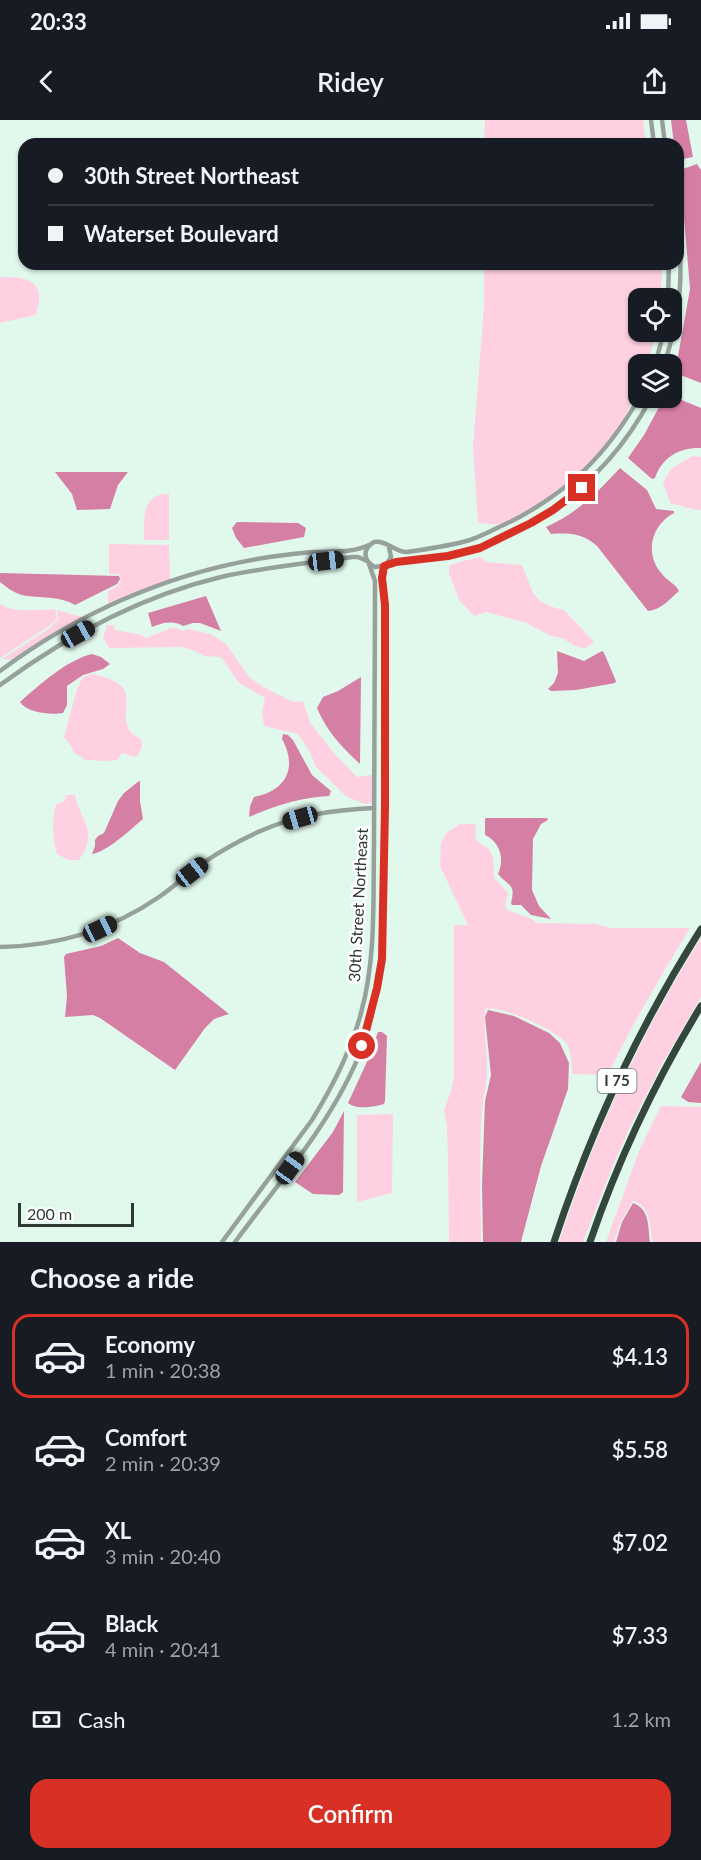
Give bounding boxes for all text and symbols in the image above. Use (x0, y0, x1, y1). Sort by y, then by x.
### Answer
text: 20:33 (30, 8, 87, 35)
icon: back (30, 65, 63, 98)
text: Ridey (317, 65, 384, 98)
icon: share (638, 65, 671, 98)
text: 30th Street Northeast (84, 162, 299, 189)
text: Waterset Boulevard (84, 220, 279, 247)
map controls (628, 288, 682, 408)
button: locate (628, 288, 682, 342)
button: layers (628, 354, 682, 408)
route end (568, 474, 595, 501)
car (307, 550, 345, 572)
car (58, 617, 98, 651)
car (280, 804, 320, 832)
street label: 30th Street Northeast (344, 827, 371, 982)
car (172, 854, 212, 890)
car (80, 913, 120, 945)
route start (348, 1032, 375, 1059)
road number: I 75 (598, 1069, 636, 1093)
car (272, 1148, 308, 1188)
scale bar (18, 1200, 134, 1228)
text: 200 m (27, 1204, 72, 1223)
text: Choose a ride (30, 1261, 194, 1294)
icon: car (33, 1329, 87, 1383)
text: Economy (105, 1331, 195, 1358)
text: $4.13 (612, 1343, 668, 1370)
text: 1 min · 20:38 (105, 1358, 221, 1382)
icon: car (33, 1422, 87, 1476)
text: Comfort (105, 1424, 187, 1451)
text: $5.58 (612, 1436, 668, 1463)
text: 2 min · 20:39 (105, 1451, 221, 1475)
icon: car (33, 1515, 87, 1569)
text: XL (105, 1517, 131, 1544)
text: $7.02 (612, 1529, 668, 1556)
text: 3 min · 20:40 (105, 1544, 221, 1568)
icon: car (33, 1608, 87, 1662)
text: Black (105, 1610, 158, 1637)
text: $7.33 (612, 1622, 668, 1649)
text: 4 min · 20:41 (105, 1637, 221, 1661)
icon: cash (30, 1703, 63, 1736)
text: Cash (78, 1706, 125, 1733)
text: 1.2 km (611, 1707, 671, 1731)
button: Confirm (30, 1779, 671, 1848)

